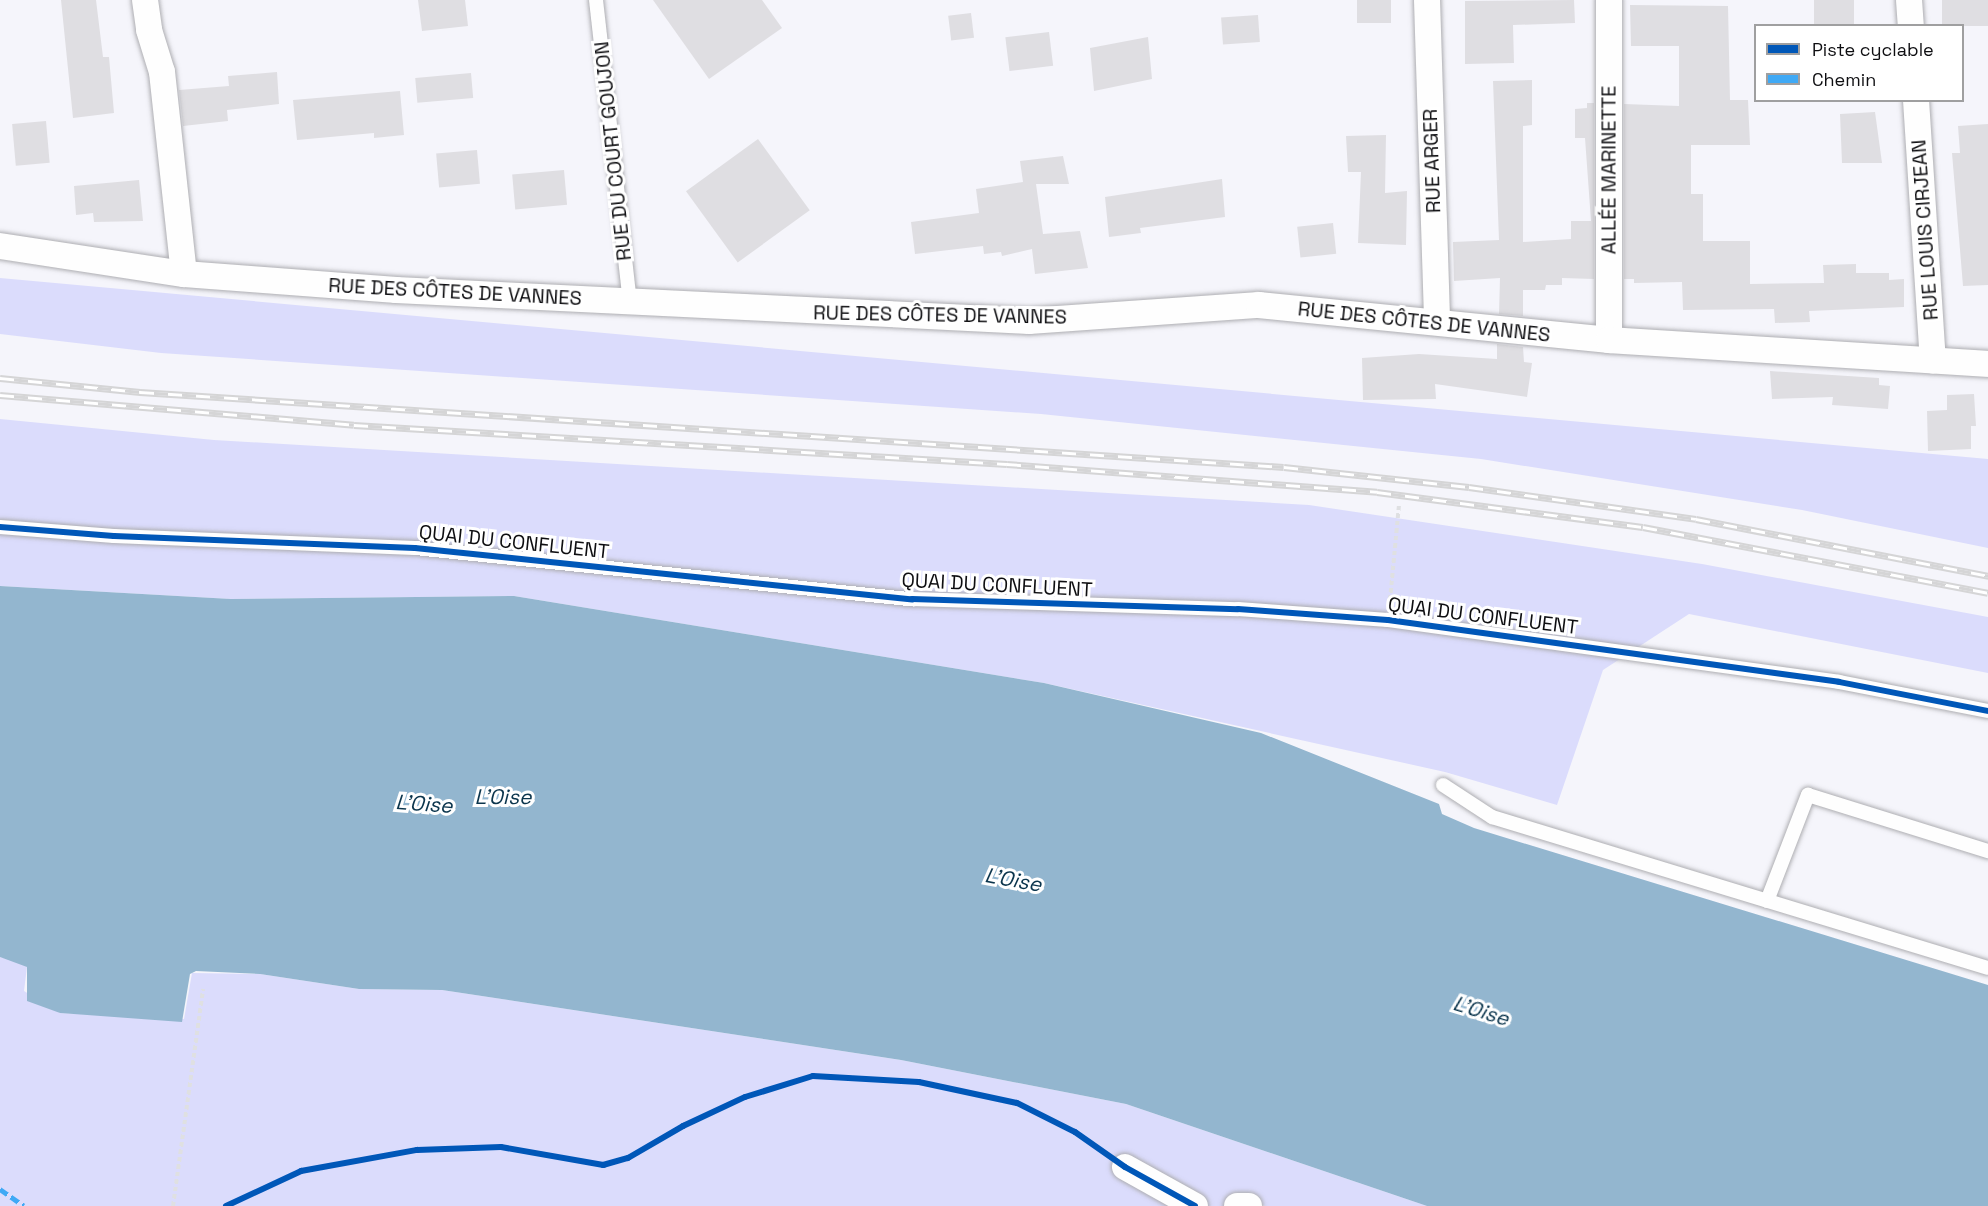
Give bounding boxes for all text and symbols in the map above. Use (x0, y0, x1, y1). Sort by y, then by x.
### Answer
legend (1754, 24, 1964, 102)
text: Piste cyclable (1812, 38, 1934, 61)
street label: RUE DU COURT GOUJON (590, 40, 636, 262)
text: Chemin (1812, 68, 1876, 91)
street label: ALLÉE MARINETTE (1597, 86, 1621, 254)
street label: RUE ARGER (1418, 108, 1446, 214)
street label: RUE LOUIS CIRJEAN (1907, 139, 1943, 321)
street label: RUE DES CÔTES DE VANNES (328, 273, 582, 311)
street label: RUE DES CÔTES DE VANNES (1296, 297, 1552, 347)
street label: RUE DES CÔTES DE VANNES (813, 301, 1067, 329)
street label: QUAI DU CONFLUENT (418, 520, 610, 564)
street label: QUAI DU CONFLUENT (901, 568, 1093, 602)
street label: QUAI DU CONFLUENT (1387, 592, 1579, 640)
water label: L’Oise (474, 784, 532, 810)
water label: L'Oise (395, 789, 453, 819)
water label: L'Oise (983, 863, 1043, 897)
water label: L'Oise (1450, 991, 1512, 1031)

